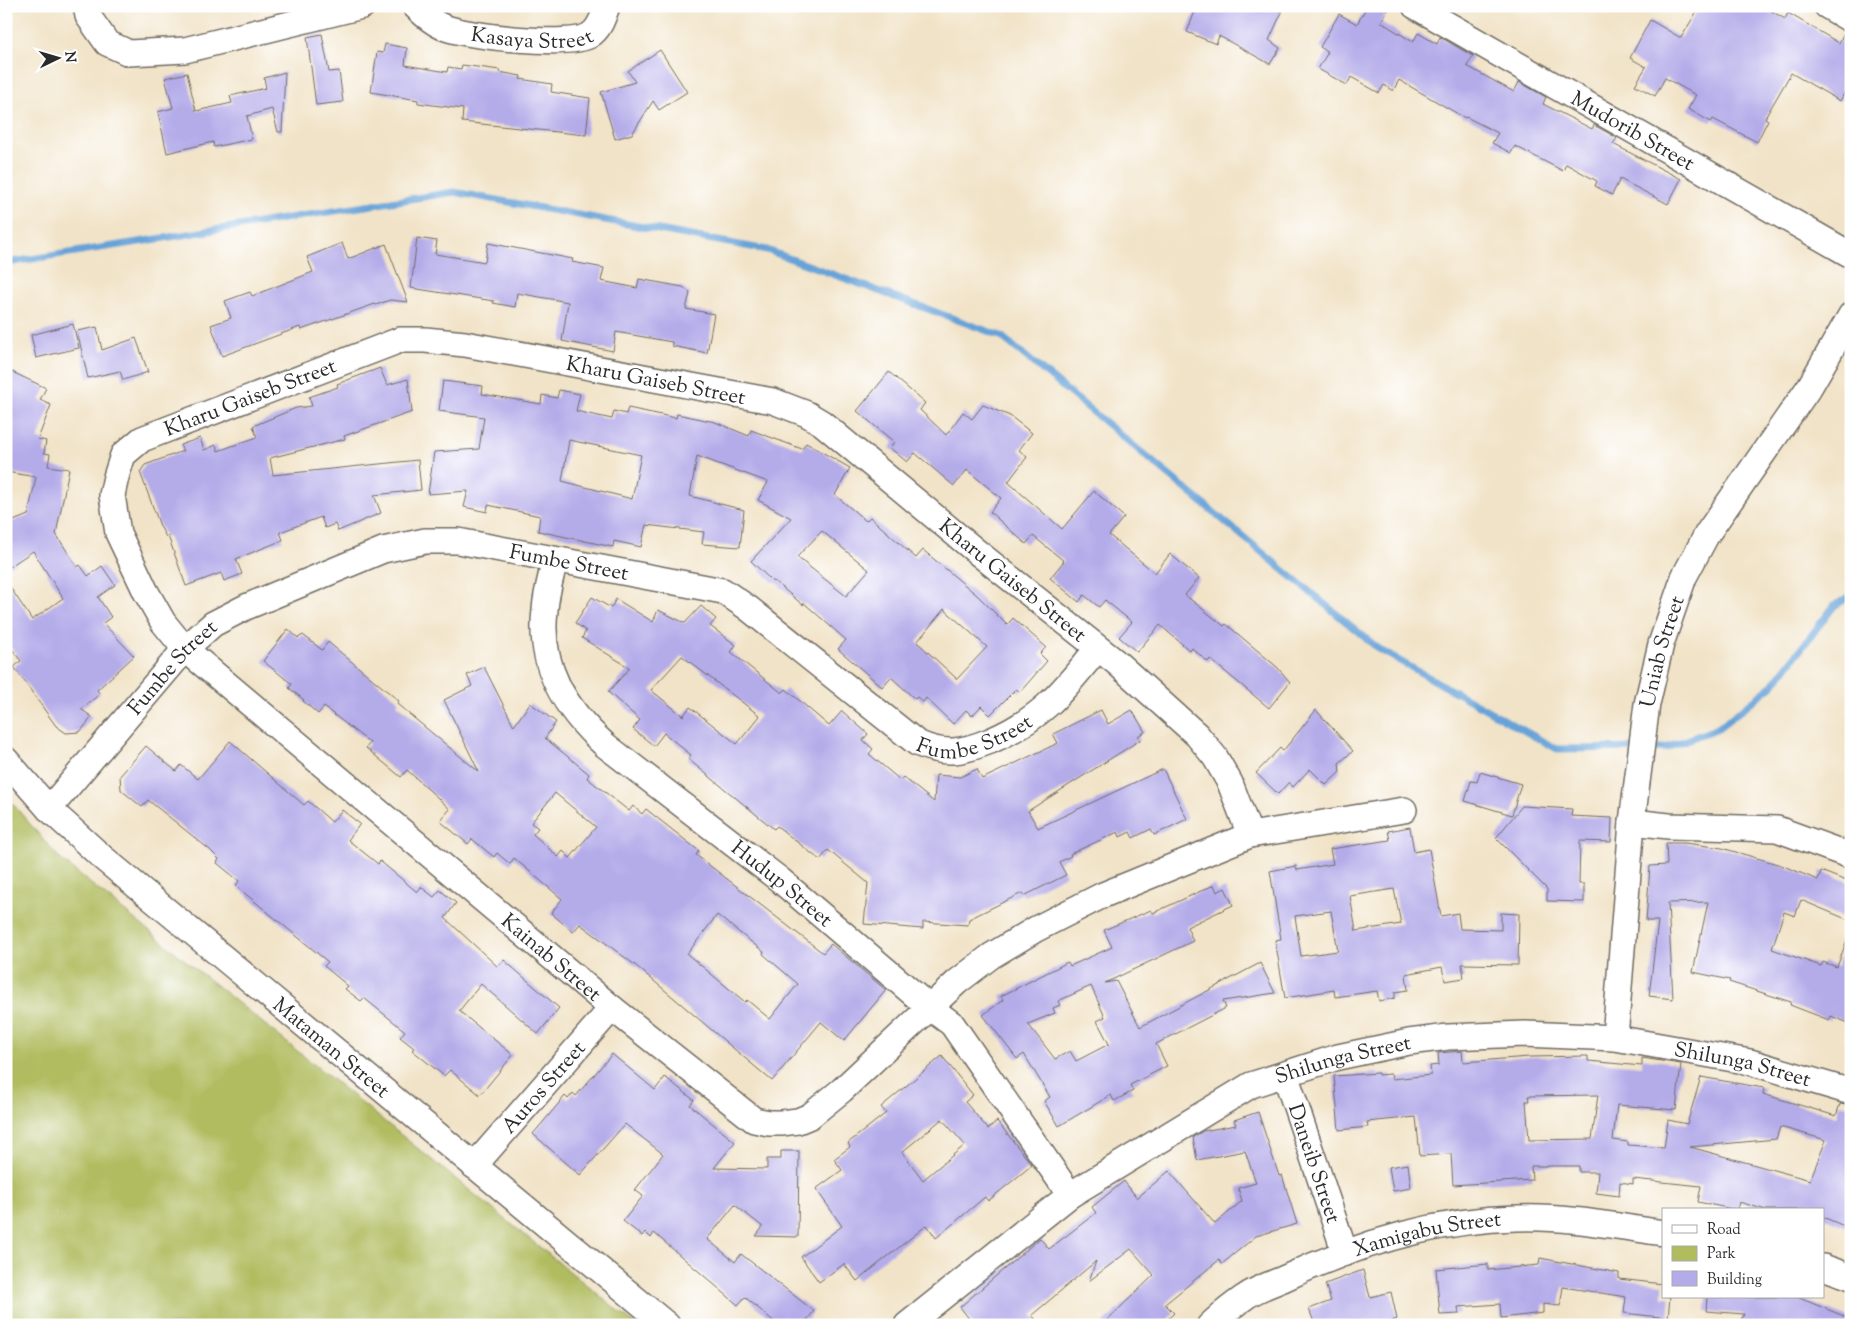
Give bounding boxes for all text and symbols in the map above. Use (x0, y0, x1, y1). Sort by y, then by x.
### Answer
street label: Kasaya Street (469, 21, 599, 58)
north arrow (32, 32, 82, 82)
text: N (59, 51, 79, 63)
street label: Mudorib Street (1565, 85, 1699, 179)
street label: Kharu Gaiseb Street (563, 350, 748, 414)
street label: Kharu Gaiseb Street (160, 352, 341, 446)
street label: Kharu Gaiseb Street (932, 513, 1092, 651)
street label: Fumbe Street (507, 538, 631, 590)
street label: Uniab Street (1634, 592, 1693, 711)
street label: Fumbe Street (122, 614, 225, 723)
street label: Fumbe Street (911, 708, 1039, 768)
street label: Hudup Street (724, 834, 838, 935)
street label: Kainab Street (493, 908, 607, 1010)
street label: Mataman Street (265, 991, 395, 1106)
street label: Shilunga Street (1272, 1029, 1414, 1093)
street label: Auros Street (496, 1035, 594, 1141)
street label: Shilunga Street (1672, 1036, 1814, 1096)
street label: Daneib Street (1279, 1100, 1347, 1227)
street label: Xamigabu Street (1350, 1206, 1502, 1266)
legend (1662, 1208, 1824, 1298)
text: Road (1707, 1220, 1741, 1241)
text: Park (1707, 1244, 1736, 1265)
text: Building (1707, 1270, 1762, 1291)

